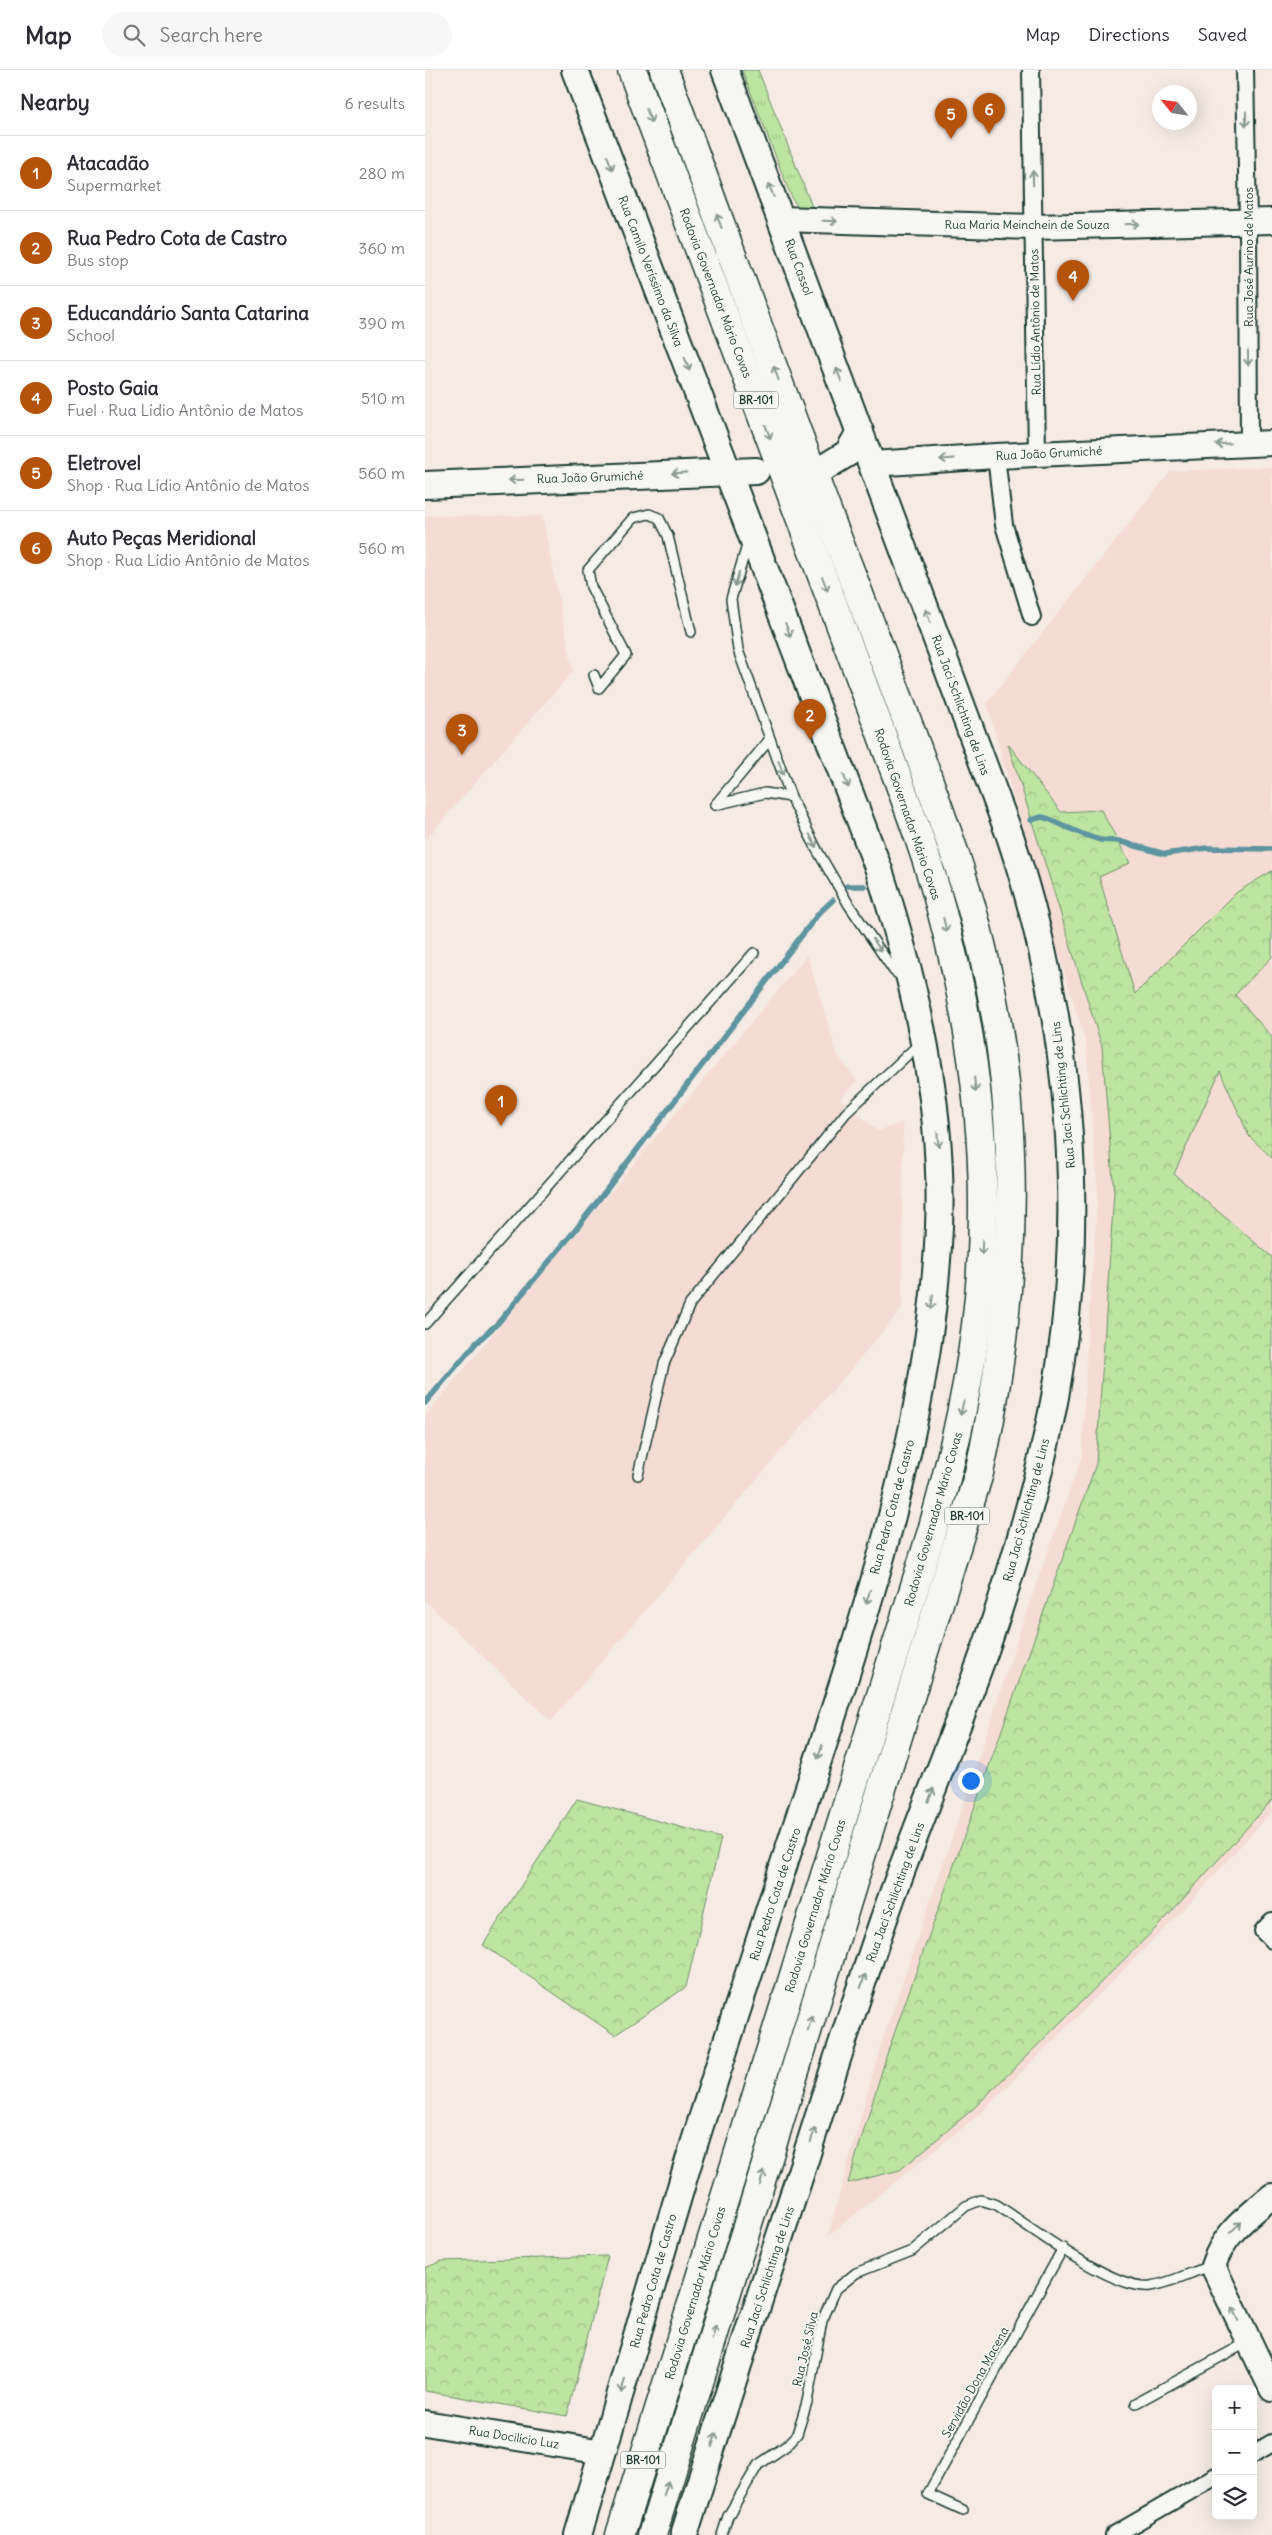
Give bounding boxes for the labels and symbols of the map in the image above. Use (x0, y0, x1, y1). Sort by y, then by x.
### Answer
north arrow (1152, 85, 1197, 130)
pin: 6 (973, 93, 1005, 134)
pin: 5 (935, 98, 967, 139)
one-way arrow (645, 107, 654, 123)
one-way arrow (1241, 110, 1251, 126)
one-way arrow (606, 155, 615, 170)
one-way arrow (1028, 170, 1038, 186)
one-way arrow (765, 183, 775, 198)
street label: Rua José Aurino de Matos (1241, 187, 1256, 327)
street label: Rua Camilo Veríssimo da Silva (615, 193, 687, 349)
street label: Rodovia Governador Mário Covas (677, 206, 755, 380)
one-way arrow (714, 214, 723, 229)
one-way arrow (822, 216, 838, 226)
street label: Rua Maria Meinchein de Souza (944, 217, 1110, 232)
one-way arrow (1124, 219, 1140, 229)
street label: Rua Cassol (782, 237, 816, 297)
street label: Rua Lídio Antônio de Matos (1026, 249, 1044, 395)
pin: 4 (1057, 260, 1089, 301)
one-way arrow (1243, 350, 1253, 366)
one-way arrow (682, 356, 692, 371)
one-way arrow (771, 366, 780, 381)
one-way arrow (834, 368, 843, 383)
road number: BR-101 (733, 392, 779, 408)
one-way arrow (764, 423, 773, 439)
one-way arrow (1216, 440, 1232, 449)
street label: Rua João Grumiché (995, 443, 1103, 463)
one-way arrow (939, 454, 955, 464)
street label: Rua João Grumiché (536, 468, 644, 486)
one-way arrow (671, 469, 687, 478)
one-way arrow (508, 476, 524, 485)
one-way arrow (732, 570, 741, 586)
one-way arrow (821, 576, 830, 591)
one-way arrow (923, 609, 932, 624)
one-way arrow (784, 622, 793, 637)
street label: Rua Jaci Schlichting de Lins (929, 633, 993, 777)
pin: 2 (794, 699, 826, 740)
pin: 3 (446, 714, 478, 755)
street label: Rodovia Governador Mário Covas (872, 726, 944, 902)
one-way arrow (777, 760, 786, 776)
one-way arrow (842, 773, 851, 789)
one-way arrow (809, 833, 818, 848)
one-way arrow (941, 917, 950, 933)
one-way arrow (872, 938, 882, 952)
street label: Rua Jaci Schlichting de Lins (1048, 1021, 1078, 1169)
one-way arrow (970, 1077, 980, 1093)
pin: 1 (485, 1085, 517, 1126)
one-way arrow (933, 1131, 942, 1147)
one-way arrow (977, 1239, 986, 1255)
one-way arrow (927, 1293, 937, 1309)
one-way arrow (957, 1400, 967, 1416)
street label: Rodovia Governador Mário Covas (901, 1430, 965, 1608)
street label: Rua Jaci Schlichting de Lins (1000, 1437, 1052, 1583)
street label: Rua Pedro Cota de Castro (867, 1438, 917, 1576)
road number: BR-101 (945, 1508, 989, 1524)
one-way arrow (862, 1588, 872, 1604)
one-way arrow (815, 1744, 824, 1759)
your location (958, 1768, 984, 1794)
one-way arrow (927, 1788, 936, 1804)
street label: Rodovia Governador Mário Covas (781, 1818, 849, 1994)
street label: Rua Jaci Schlichting de Lins (863, 1820, 927, 1964)
street label: Rua Pedro Cota de Castro (746, 1825, 804, 1962)
one-way arrow (858, 1973, 868, 1989)
one-way arrow (806, 2015, 816, 2031)
one-way arrow (808, 2128, 818, 2144)
one-way arrow (758, 2170, 768, 2186)
street label: Rua Jaci Schlichting de Lins (737, 2204, 797, 2350)
street label: Rodovia Governador Mário Covas (661, 2205, 729, 2381)
street label: Rua Pedro Cota de Castro (627, 2212, 679, 2350)
one-way arrow (1230, 2221, 1243, 2233)
one-way arrow (1230, 2306, 1240, 2321)
street label: Rua José Silva (789, 2310, 821, 2388)
street label: Servidão Dona Macena (938, 2324, 1012, 2440)
one-way arrow (710, 2326, 719, 2342)
one-way arrow (617, 2378, 627, 2394)
street label: Rua Docilício Luz (468, 2422, 560, 2452)
one-way arrow (710, 2432, 719, 2448)
road number: BR-101 (621, 2452, 665, 2468)
one-way arrow (662, 2481, 671, 2497)

